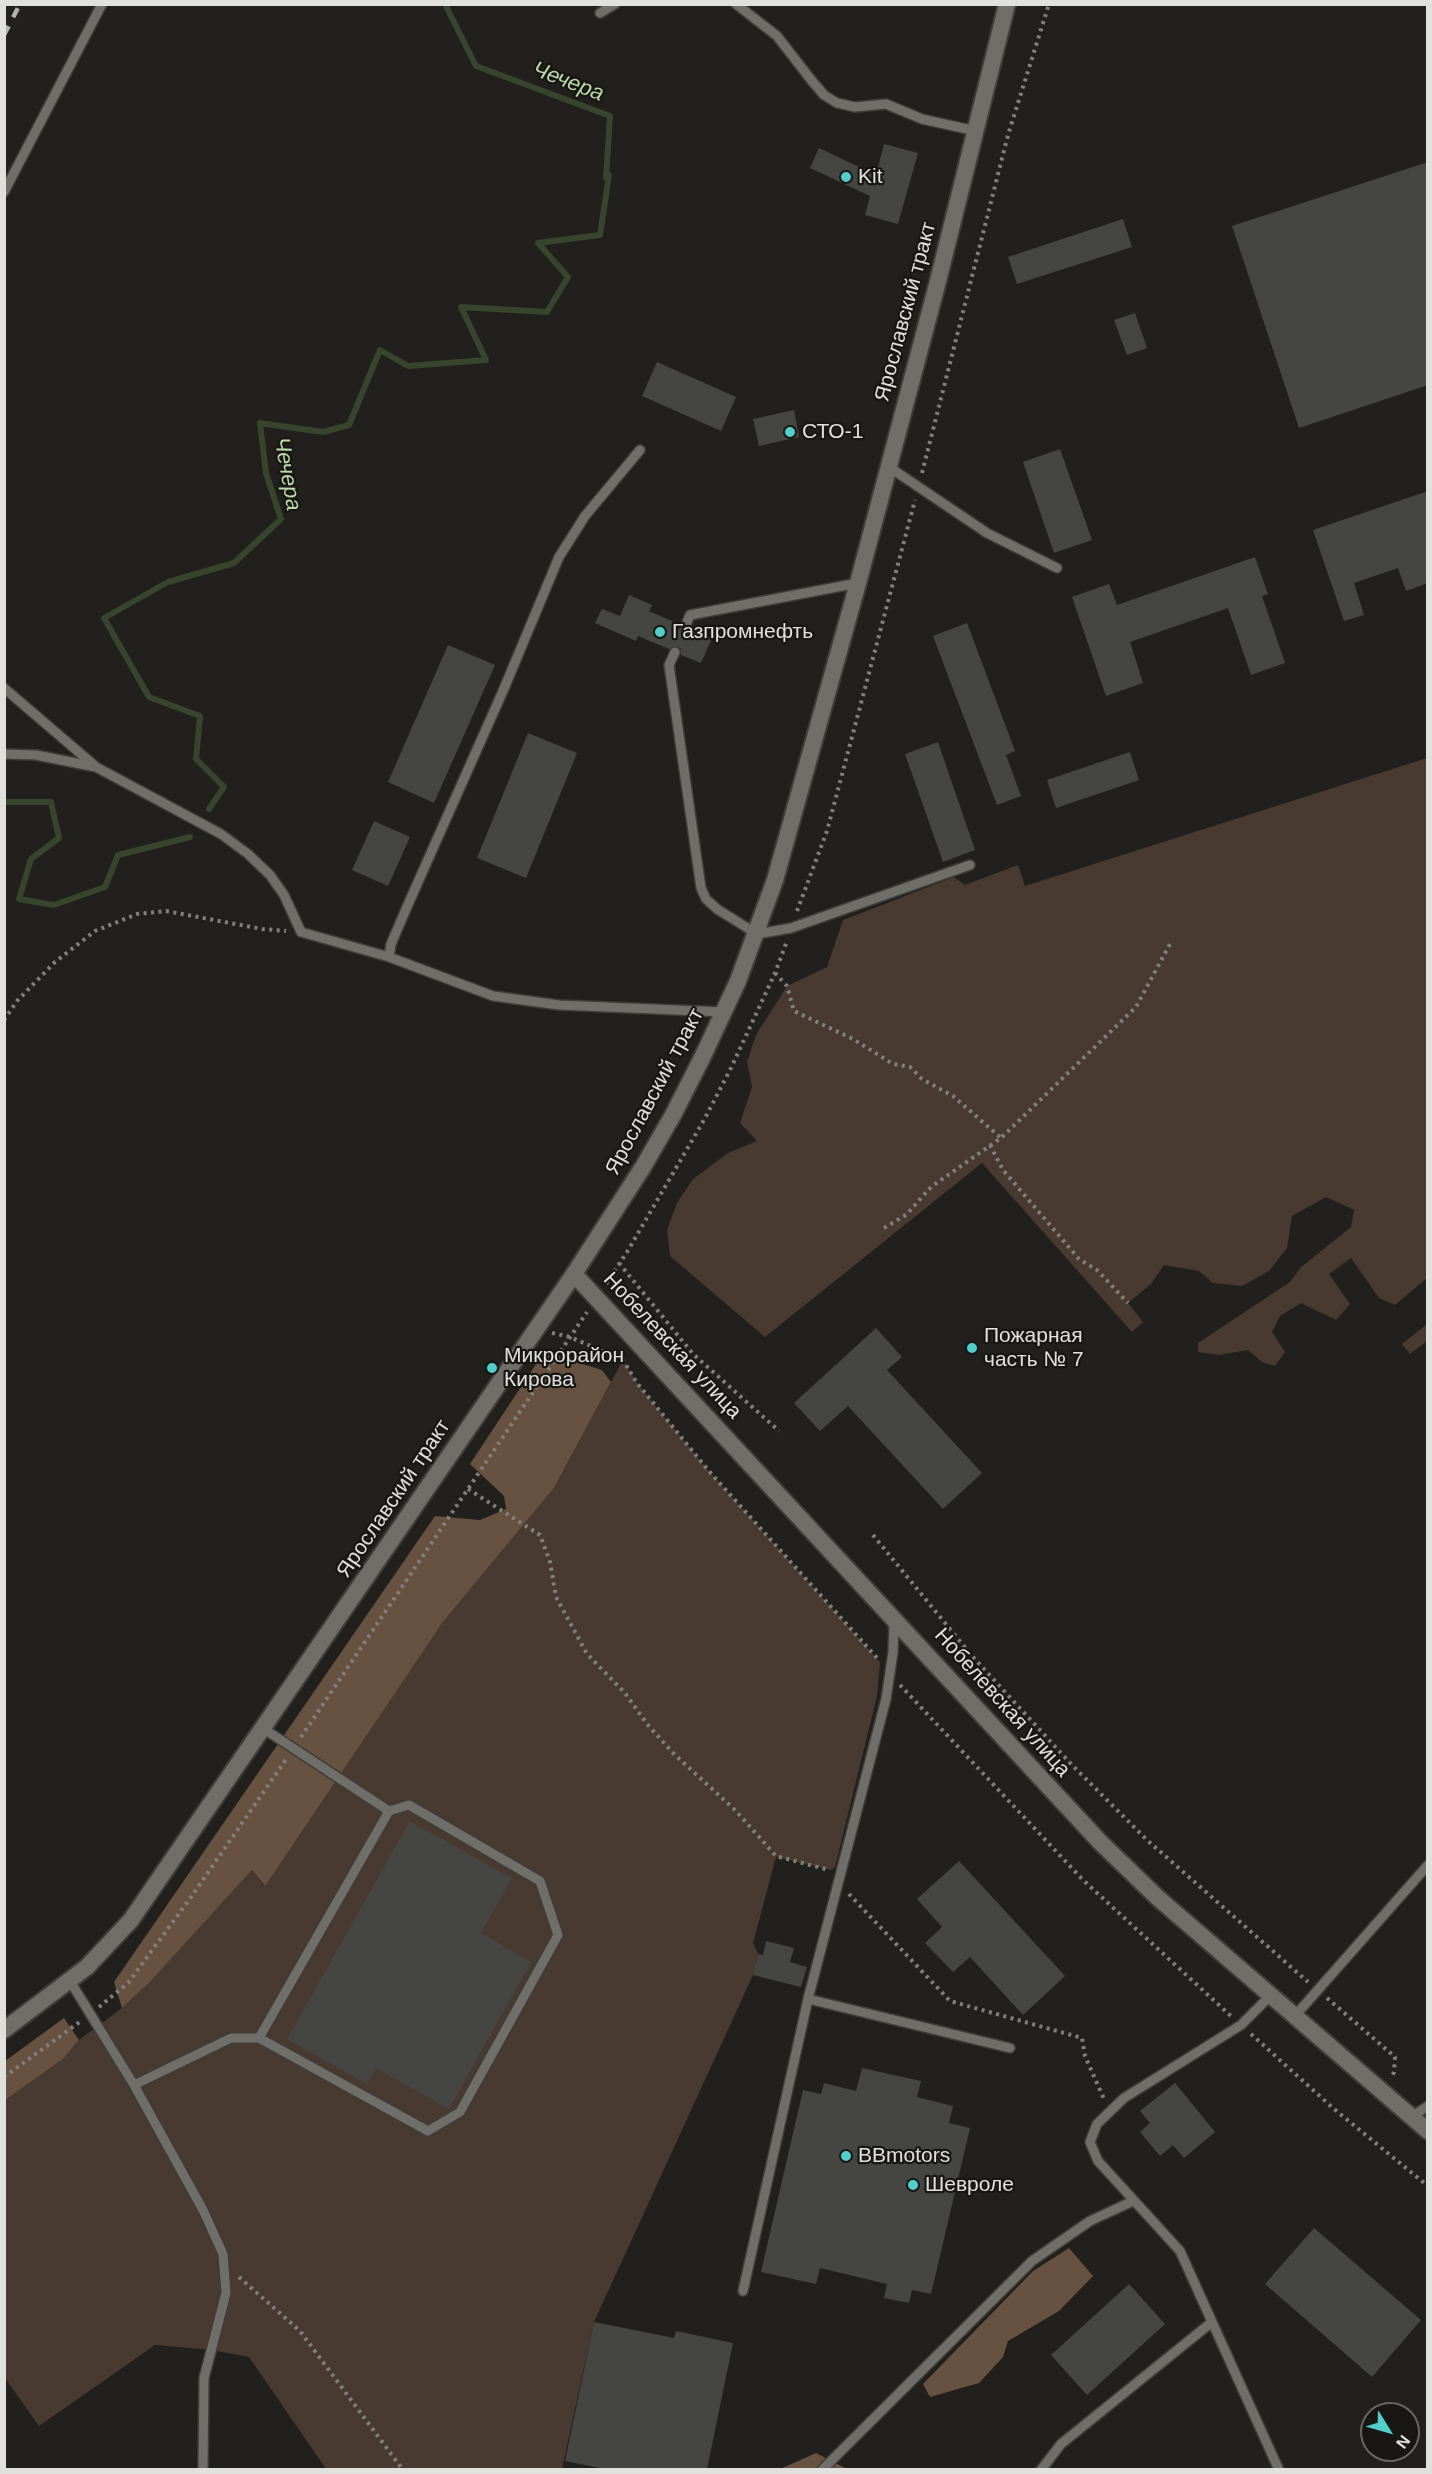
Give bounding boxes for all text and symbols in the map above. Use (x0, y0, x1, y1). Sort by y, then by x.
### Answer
water label: Чечера (529, 56, 607, 108)
place label: Kit (858, 164, 883, 190)
marker: Kit (839, 170, 853, 184)
street label: Ярославский тракт (870, 219, 942, 405)
place label: СТО-1 (802, 419, 863, 445)
marker: СТО-1 (783, 425, 797, 439)
water label: Чечера (268, 435, 306, 513)
place label: Газпромнефть (672, 619, 813, 645)
marker: Газпромнефть (653, 625, 667, 639)
street label: Ярославский тракт (600, 1004, 710, 1180)
street label: Нобелевская улица (598, 1267, 746, 1425)
place label: Пожарная часть № 7 (984, 1323, 1084, 1373)
marker: Пожарная часть № 7 (965, 1341, 979, 1355)
place label: Микрорайон Кирова (504, 1343, 624, 1393)
marker: Микрорайон Кирова (485, 1361, 499, 1375)
street label: Ярославский тракт (332, 1415, 456, 1583)
street label: Нобелевская улица (929, 1624, 1075, 1782)
place label: BBmotors (858, 2143, 950, 2169)
marker: BBmotors (839, 2149, 853, 2163)
place label: Шевроле (925, 2172, 1014, 2198)
marker: Шевроле (906, 2178, 920, 2192)
north arrow (1360, 2402, 1420, 2462)
text: N (1393, 2432, 1413, 2452)

